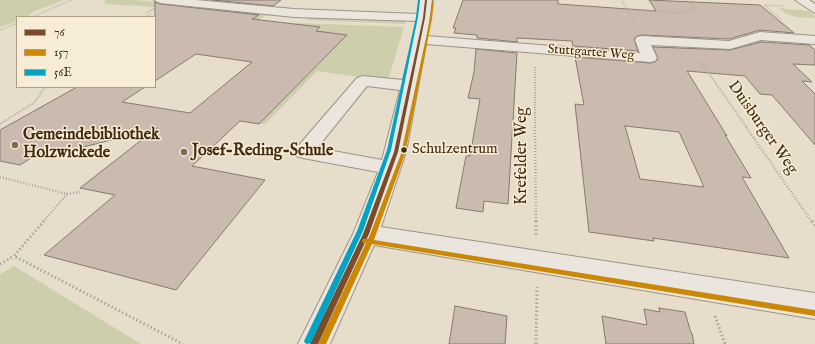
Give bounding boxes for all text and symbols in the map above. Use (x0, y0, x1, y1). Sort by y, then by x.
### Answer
legend (16, 16, 156, 88)
text: 76 (54, 25, 65, 40)
street label: Stuttgarter Weg (547, 42, 635, 64)
text: 157 (54, 45, 68, 60)
text: 56E (54, 65, 72, 80)
street label: Duisburger Weg (723, 78, 801, 178)
street label: Krefelder Weg (513, 107, 533, 205)
place label: Gemeindebibliothek Holzwickede (23, 126, 160, 164)
marker: Gemeindebibliothek Holzwickede (10, 140, 20, 150)
place label: Schulzentrum (412, 141, 498, 159)
place label: Josef-Reding-Schule (192, 142, 333, 162)
marker: Schulzentrum (399, 145, 409, 155)
marker: Josef-Reding-Schule (179, 147, 189, 157)

